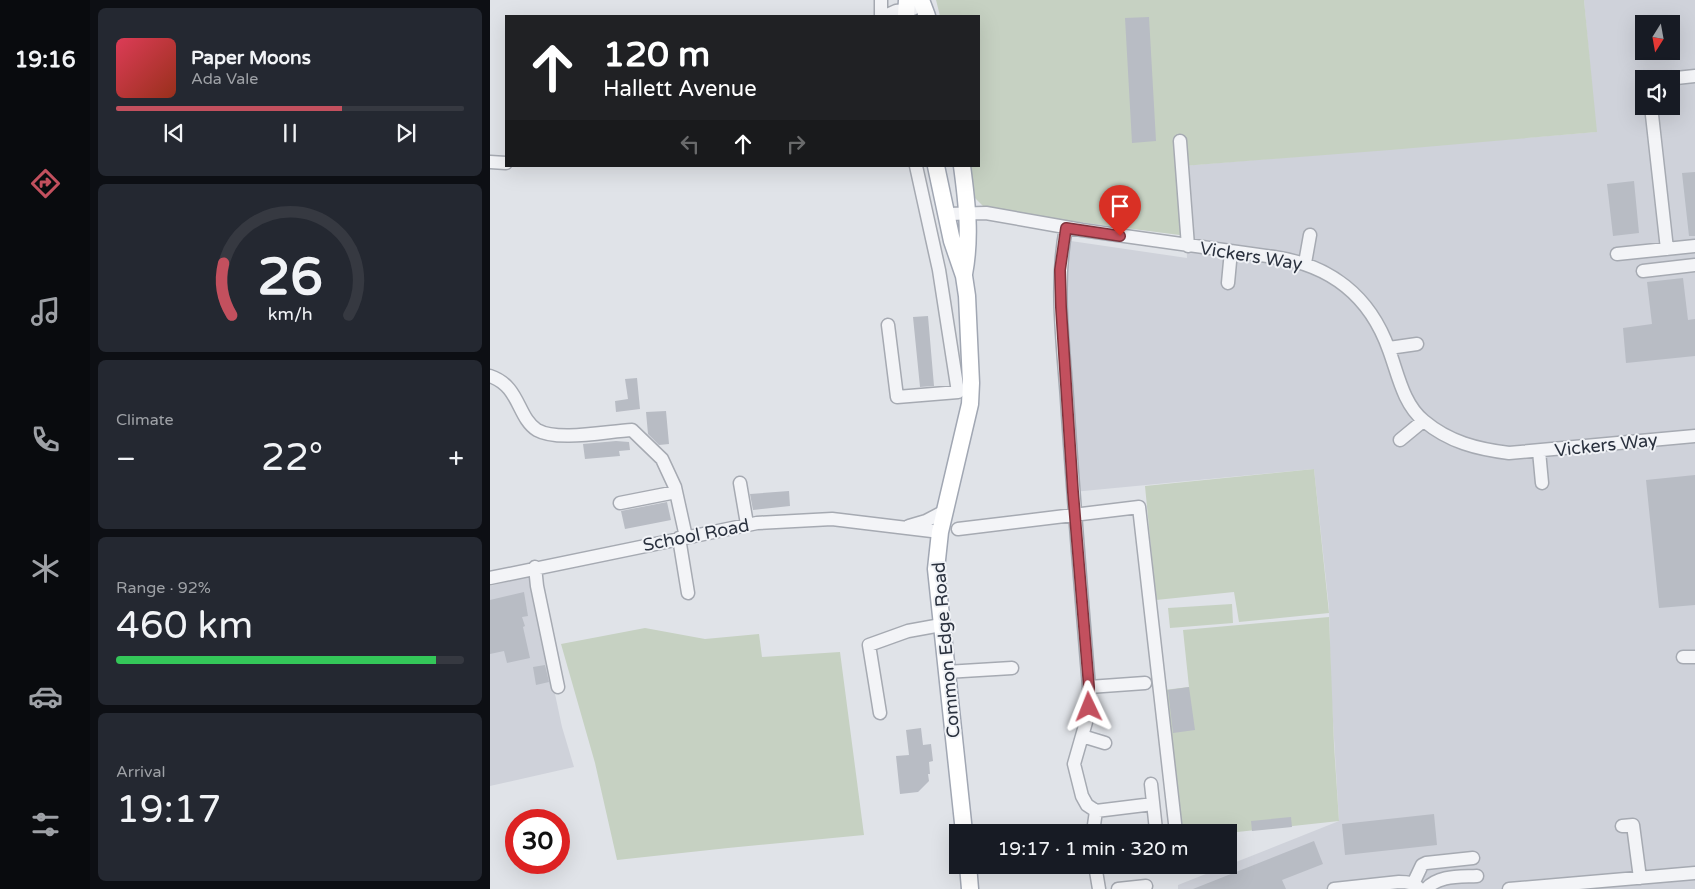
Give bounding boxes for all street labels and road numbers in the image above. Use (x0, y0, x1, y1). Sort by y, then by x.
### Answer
street label: Vickers Way (1198, 237, 1304, 275)
street label: Vickers Way (1553, 429, 1659, 461)
street label: School Road (641, 514, 751, 556)
street label: Common Edge Road (927, 561, 965, 739)

